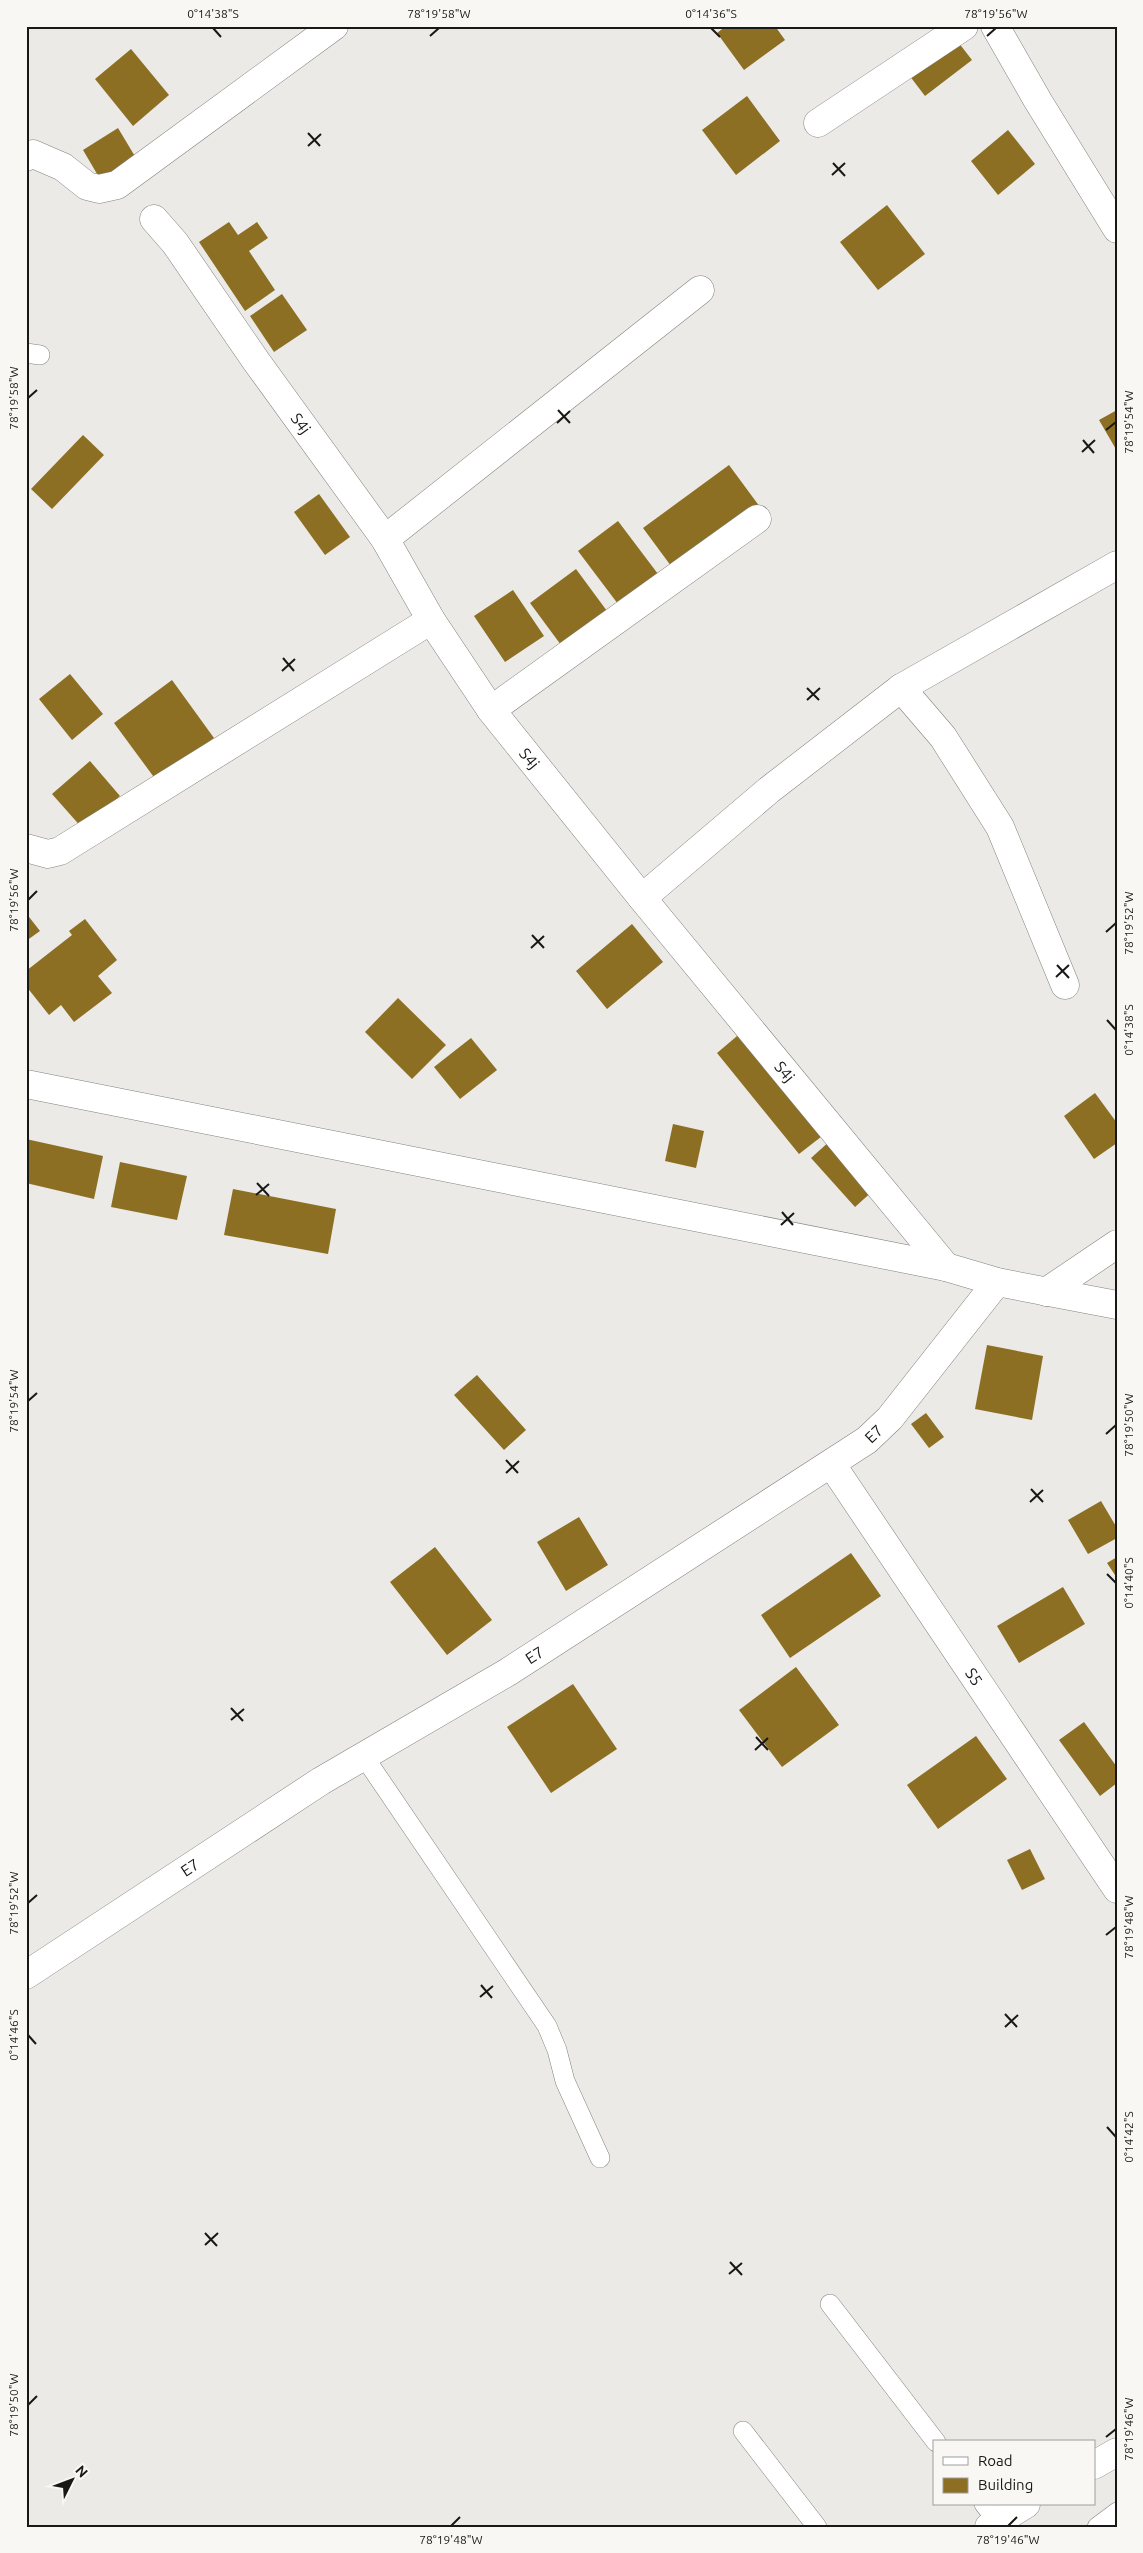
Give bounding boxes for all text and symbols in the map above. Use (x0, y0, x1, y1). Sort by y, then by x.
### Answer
text: 0°14'38"S (187, 7, 239, 20)
text: 78°19'58"W (407, 7, 471, 20)
text: 0°14'36"S (685, 7, 737, 20)
text: 78°19'56"W (964, 7, 1028, 20)
text: 78°19'58"W (7, 366, 20, 430)
text: 78°19'54"W (1122, 390, 1135, 454)
street label: S4j (288, 409, 315, 437)
street label: S4j (516, 744, 543, 772)
text: 78°19'56"W (7, 868, 20, 932)
text: 78°19'52"W (1122, 891, 1135, 955)
text: 0°14'38"S (1122, 1004, 1135, 1056)
street label: S4j (771, 1057, 799, 1085)
text: 78°19'54"W (7, 1369, 20, 1433)
text: 78°19'50"W (1122, 1393, 1135, 1457)
street label: E7 (861, 1421, 886, 1446)
text: 0°14'40"S (1122, 1557, 1135, 1609)
street label: E7 (522, 1642, 547, 1667)
street label: S5 (962, 1664, 987, 1689)
street label: E7 (177, 1855, 202, 1880)
text: 78°19'52"W (7, 1871, 20, 1935)
text: 78°19'48"W (1122, 1895, 1135, 1959)
text: 0°14'46"S (7, 2009, 20, 2061)
text: 0°14'42"S (1122, 2111, 1135, 2163)
text: 78°19'50"W (7, 2373, 20, 2437)
text: 78°19'46"W (1122, 2397, 1135, 2461)
legend (933, 2440, 1096, 2506)
text: Road (978, 2452, 1013, 2469)
north arrow (48, 2456, 98, 2506)
text: N (72, 2462, 91, 2481)
text: Building (978, 2476, 1033, 2493)
text: 78°19'48"W (419, 2533, 483, 2546)
text: 78°19'46"W (976, 2533, 1040, 2546)

